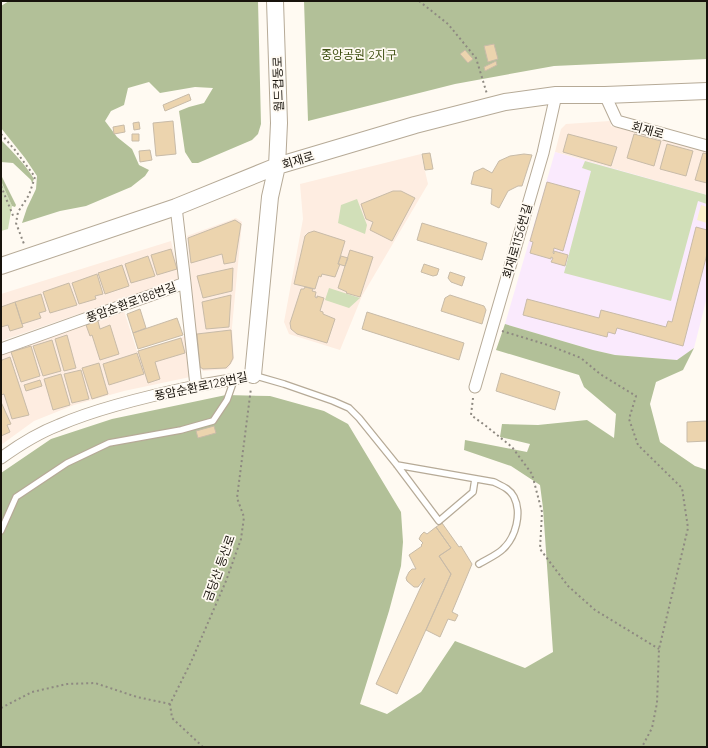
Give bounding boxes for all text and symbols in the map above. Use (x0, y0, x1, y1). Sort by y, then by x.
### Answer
park label: 중앙공원 2지구 (321, 47, 397, 62)
street label: 월드컵동로 (270, 56, 286, 112)
street label: 회재로 (630, 118, 666, 142)
street label: 회재로 (280, 148, 316, 172)
street label: 회재로1156번길 (499, 202, 535, 280)
street label: 풍암순환로188번길 (84, 279, 178, 325)
street label: 풍암순환로128번길 (153, 369, 249, 403)
street label: 금당산 등산로 (200, 533, 238, 603)

